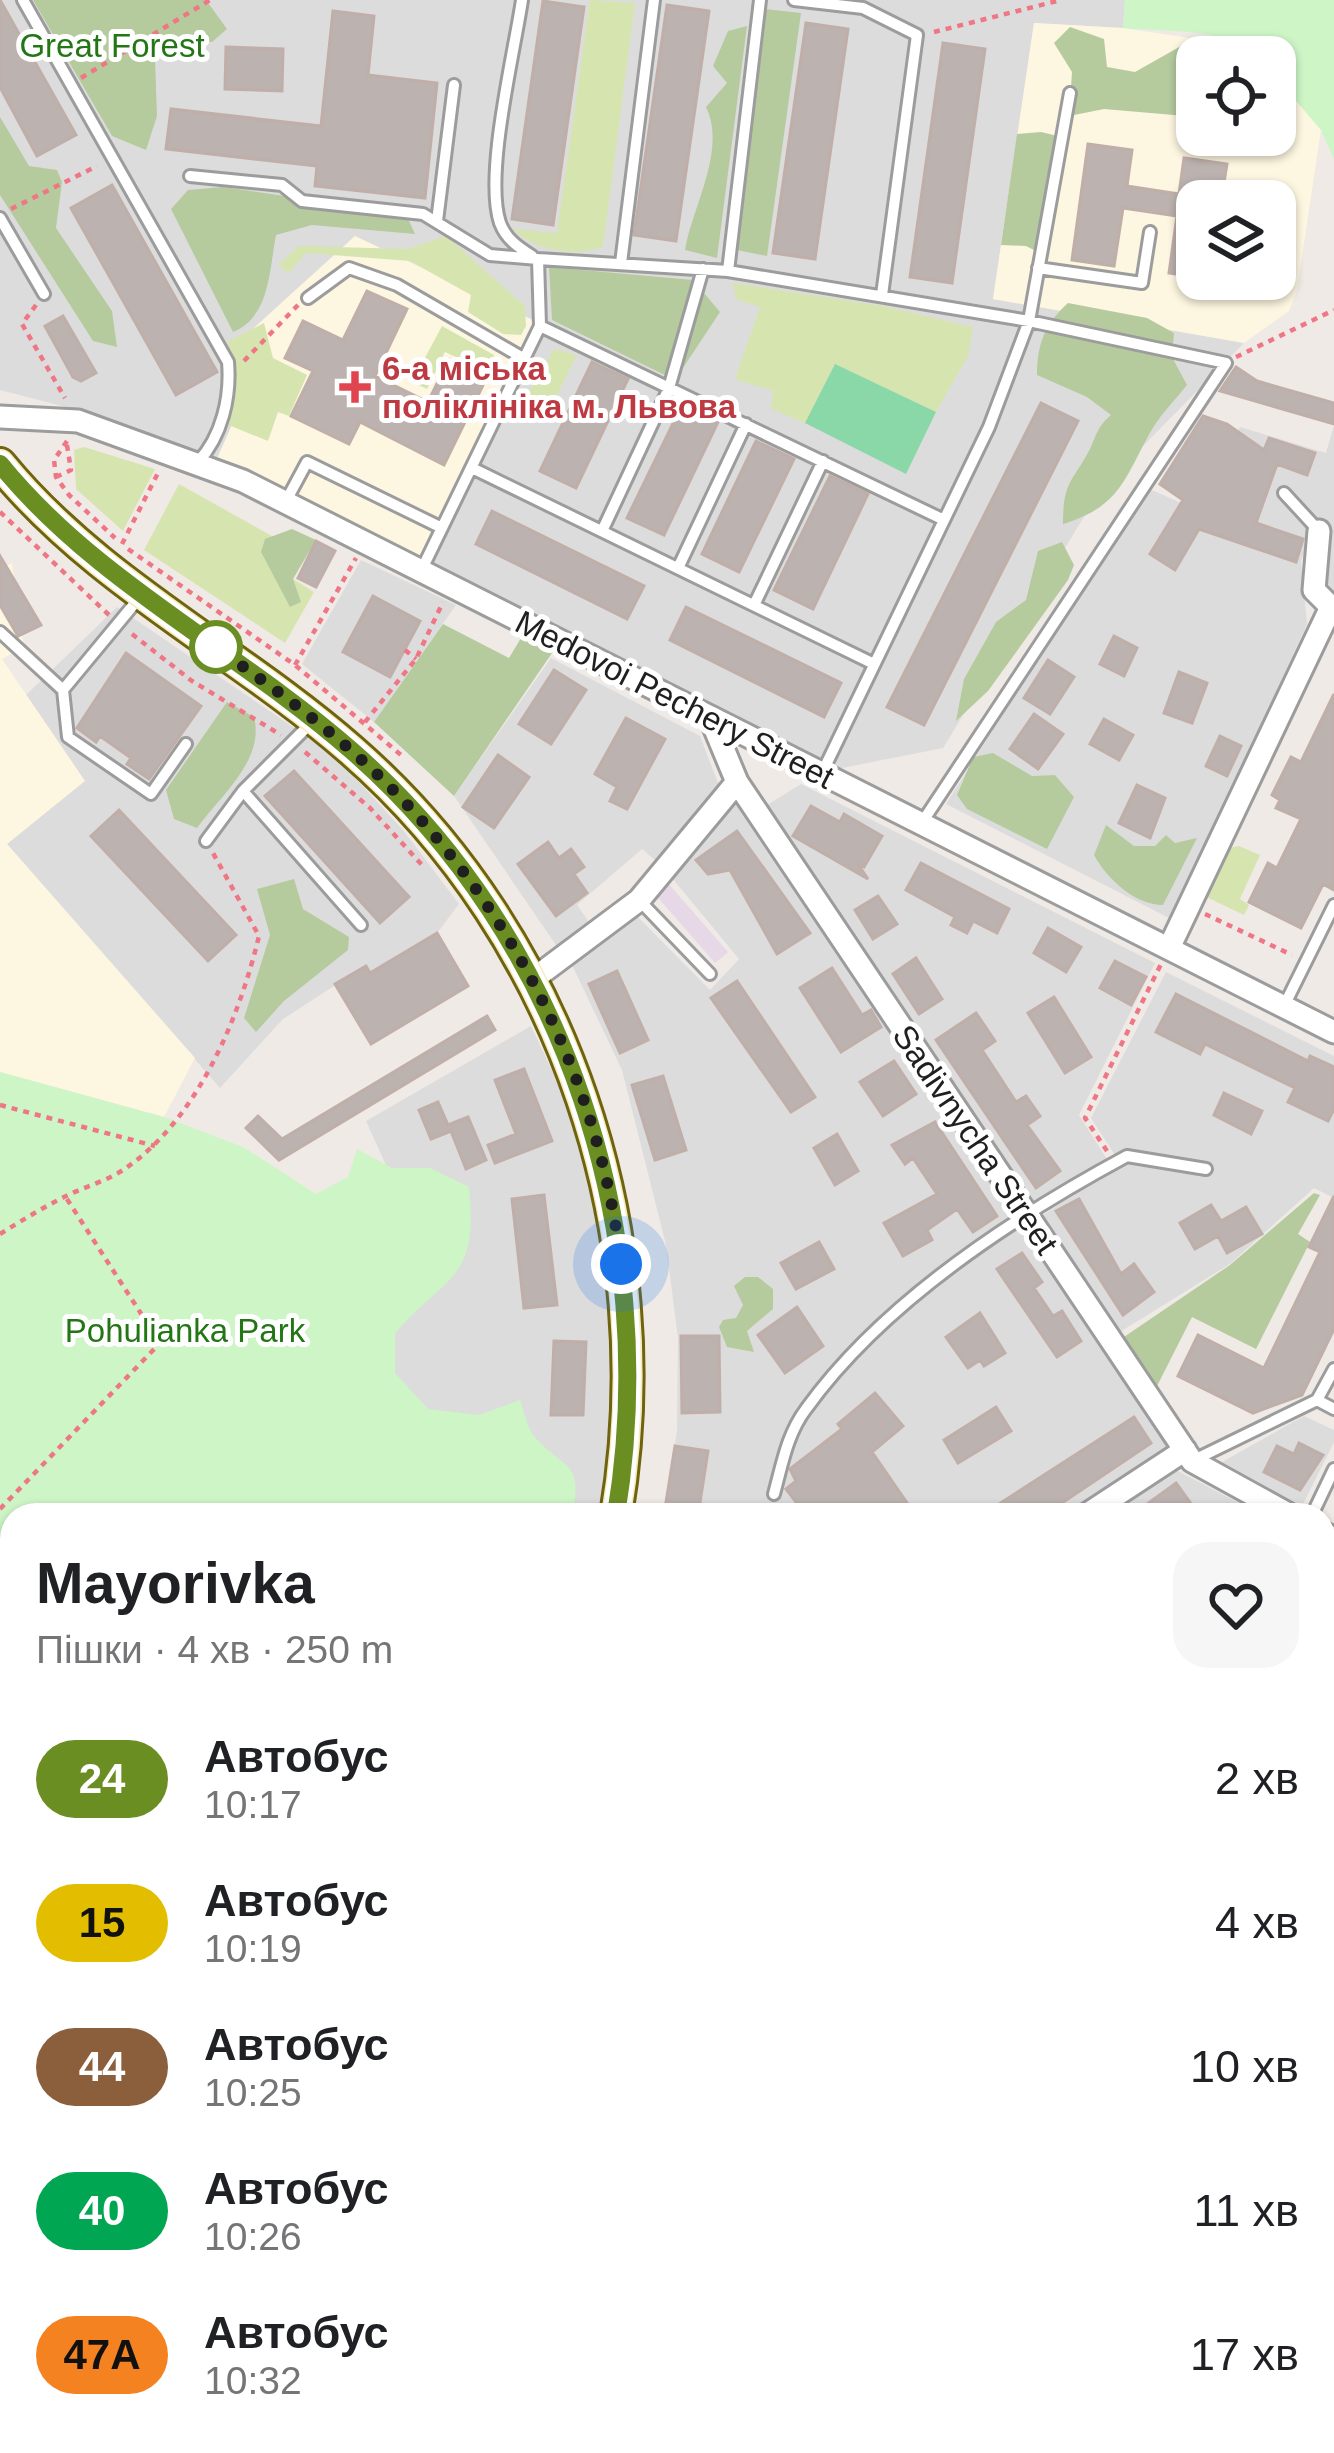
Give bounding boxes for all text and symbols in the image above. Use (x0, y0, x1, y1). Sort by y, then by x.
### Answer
park label: Great Forest (19, 27, 205, 64)
map controls (1176, 36, 1296, 300)
button: locate (1176, 36, 1296, 156)
button: layers (1176, 180, 1296, 300)
place label: 6-а міська поліклініка м. Львова (382, 350, 737, 425)
marker: 6-а міська поліклініка м. Львова (339, 371, 371, 403)
street label: Medovoi Pechery Street (509, 603, 840, 796)
unlabelled marker (191, 622, 241, 672)
street label: Sadivnycha Street (885, 1018, 1066, 1261)
your location (591, 1234, 651, 1294)
park label: Pohulianka Park (65, 1312, 306, 1349)
button: heart (1173, 1542, 1299, 1668)
text: Mayorivka (36, 1551, 315, 1615)
text: Пішки · 4 хв · 250 m (36, 1628, 393, 1671)
text: Автобус (204, 1731, 389, 1782)
text: 2 хв (1215, 1753, 1299, 1804)
text: 24 (79, 1755, 125, 1802)
text: 10:17 (204, 1783, 302, 1826)
text: Автобус (204, 1875, 389, 1926)
text: 4 хв (1215, 1897, 1299, 1948)
text: 15 (79, 1899, 125, 1946)
text: 10:19 (204, 1927, 302, 1970)
text: Автобус (204, 2019, 389, 2070)
text: 10 хв (1190, 2041, 1299, 2092)
text: 44 (79, 2043, 125, 2090)
text: 10:25 (204, 2071, 302, 2114)
text: Автобус (204, 2163, 389, 2214)
text: 11 хв (1193, 2185, 1299, 2236)
text: 40 (79, 2187, 125, 2234)
text: 10:26 (204, 2215, 302, 2258)
text: Автобус (204, 2307, 389, 2358)
text: 17 хв (1190, 2329, 1299, 2380)
text: 47А (63, 2331, 141, 2378)
text: 10:32 (204, 2359, 302, 2402)

